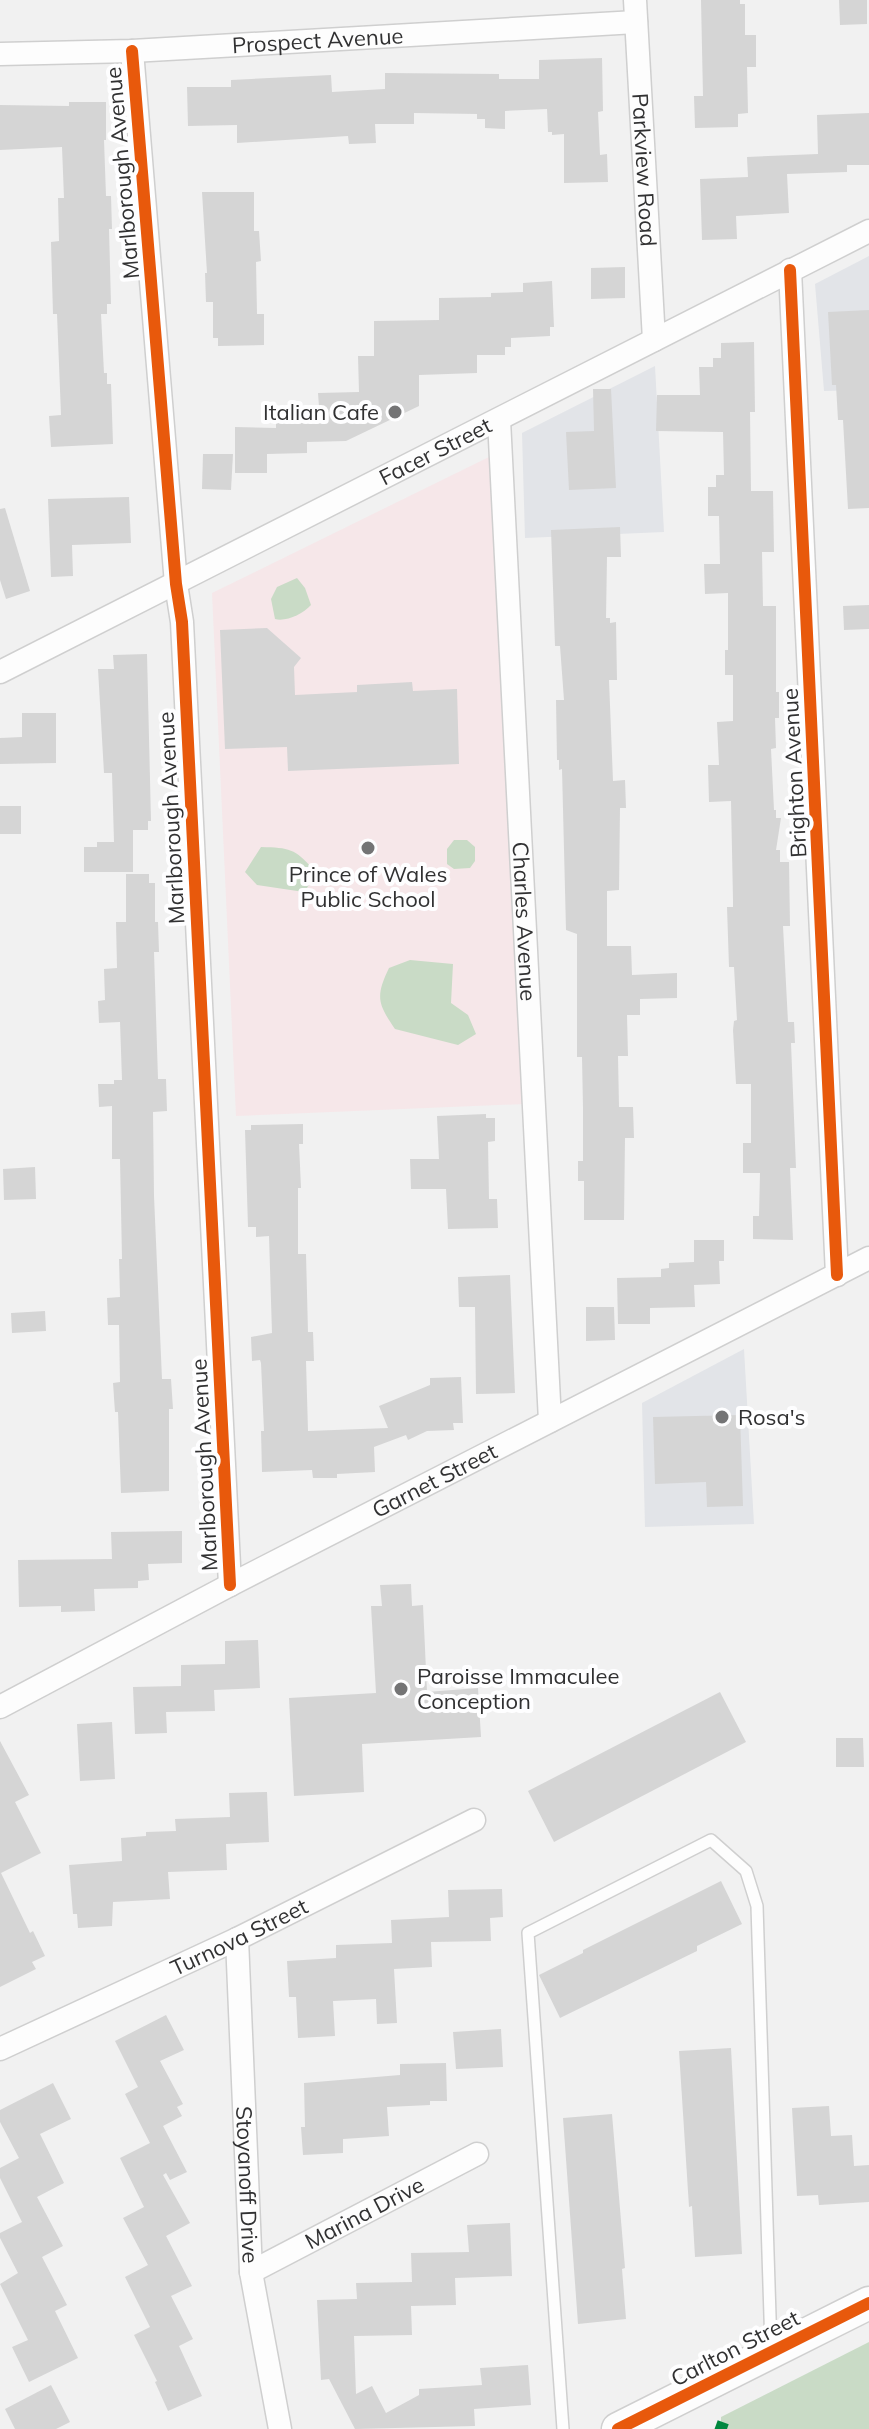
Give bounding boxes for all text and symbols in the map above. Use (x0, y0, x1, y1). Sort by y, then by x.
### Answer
street label: Prospect Avenue (231, 21, 404, 59)
street label: Marlborough Avenue (99, 66, 145, 280)
street label: Parkview Road (626, 92, 663, 247)
place label: Italian Cafe (263, 398, 379, 426)
marker: Italian Cafe (386, 403, 404, 421)
street label: Facer Street (374, 411, 496, 491)
street label: Brighton Avenue (776, 688, 812, 858)
street label: Marlborough Avenue (151, 711, 191, 925)
marker: Prince of Wales Public School (359, 839, 377, 857)
street label: Charles Avenue (506, 841, 543, 1002)
place label: Prince of Wales Public School (289, 860, 447, 913)
street label: Marlborough Avenue (184, 1358, 224, 1572)
place label: Rosa's (738, 1403, 805, 1431)
marker: Rosa's (713, 1408, 731, 1426)
street label: Garnet Street (367, 1437, 502, 1524)
place label: Paroisse Immaculee Conception (417, 1662, 619, 1715)
marker: Paroisse Immaculee Conception (392, 1680, 410, 1698)
street label: Turnova Street (166, 1892, 313, 1982)
street label: Stoyanoff Drive (230, 2106, 265, 2264)
street label: Marina Drive (300, 2170, 429, 2255)
street label: Carlton Street (666, 2303, 804, 2392)

